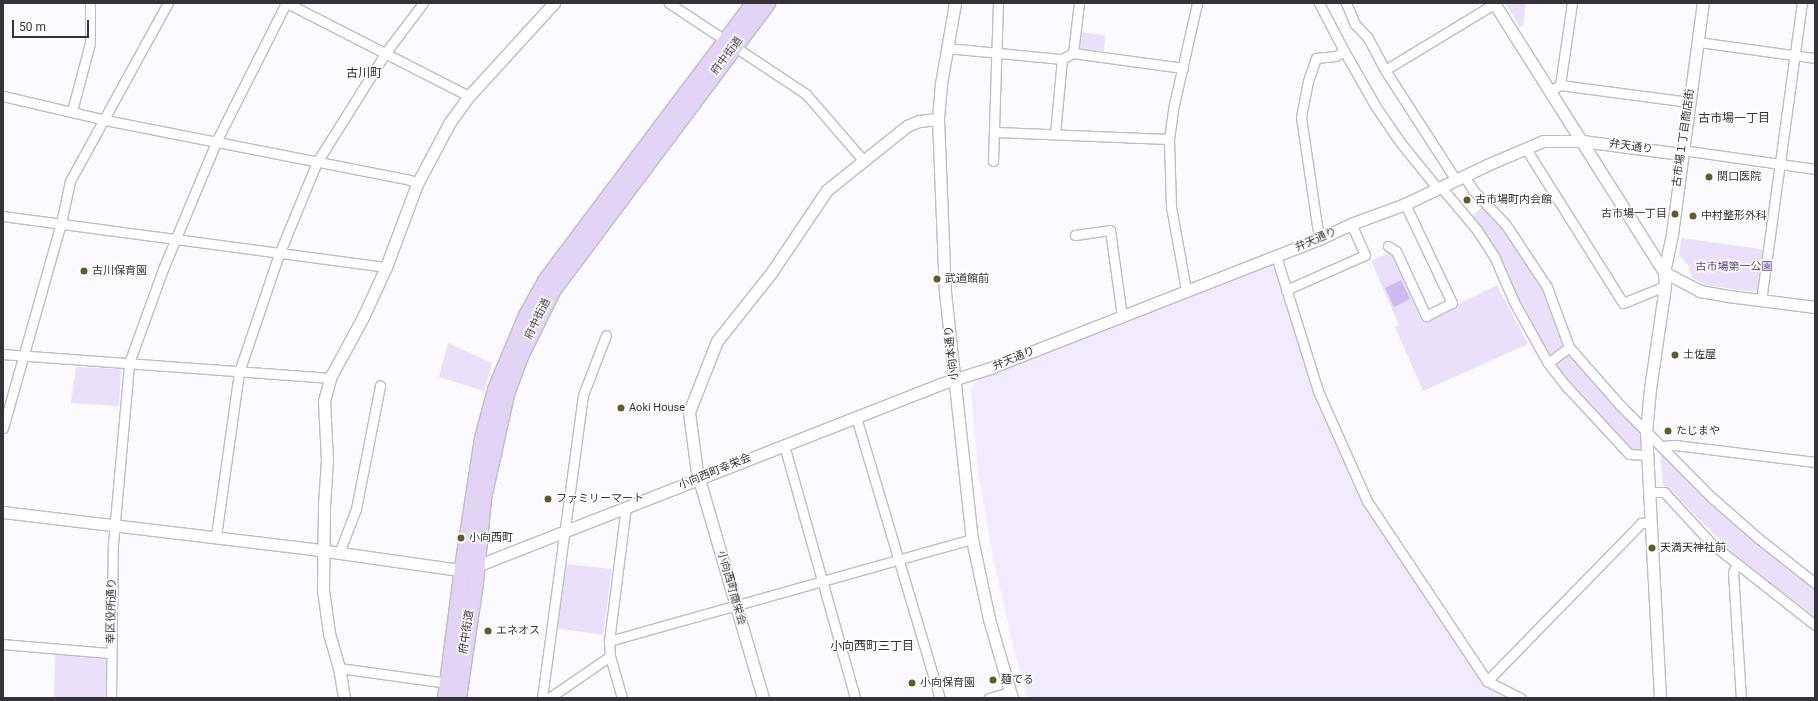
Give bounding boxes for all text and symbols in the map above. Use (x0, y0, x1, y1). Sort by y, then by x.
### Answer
scale bar (14, 12, 91, 38)
text: 50 m (19, 20, 46, 34)
street label: 府中街道 (708, 34, 746, 78)
district label: 古川町 (346, 67, 382, 81)
street label: 古市場１丁目商店街 (1671, 88, 1697, 188)
district label: 古市場一丁目 (1698, 112, 1770, 126)
street label: 弁天通り (1608, 137, 1654, 157)
place label: 関口医院 (1717, 170, 1761, 184)
marker: 関口医院 (1704, 172, 1714, 182)
place label: 古市場町内会館 (1475, 193, 1552, 207)
marker: 古市場町内会館 (1462, 195, 1472, 205)
place label: 古市場一丁目 (1601, 207, 1667, 221)
marker: 古市場一丁目 (1670, 209, 1680, 219)
place label: 中村整形外科 (1701, 209, 1767, 223)
marker: 中村整形外科 (1688, 211, 1698, 221)
street label: 弁天通り (1293, 225, 1339, 255)
park label: 古市場第一公園 (1696, 260, 1772, 274)
place label: 古川保育園 (92, 264, 147, 278)
marker: 古川保育園 (79, 266, 89, 276)
place label: 武道館前 (945, 272, 989, 286)
marker: 武道館前 (932, 274, 942, 284)
street label: 府中街道 (522, 296, 554, 342)
street label: 小向本通り (943, 325, 961, 381)
street label: 弁天通り (991, 345, 1037, 373)
place label: 土佐屋 (1683, 348, 1716, 362)
marker: 土佐屋 (1670, 350, 1680, 360)
place label: Aoki House (629, 401, 685, 415)
marker: Aoki House (616, 403, 626, 413)
place label: たじまや (1676, 424, 1720, 438)
marker: たじまや (1663, 426, 1673, 436)
street label: 小向西町幸栄会 (677, 451, 753, 493)
place label: ファミリーマート (556, 492, 644, 506)
marker: ファミリーマート (543, 494, 553, 504)
place label: 小向西町 (469, 531, 513, 545)
marker: 小向西町 (456, 533, 466, 543)
place label: 天満天神社前 (1660, 541, 1726, 555)
marker: 天満天神社前 (1647, 543, 1657, 553)
street label: 小向西町商栄会 (714, 549, 748, 627)
street label: 幸区役所通り (105, 578, 119, 644)
street label: 府中街道 (457, 609, 477, 655)
place label: エネオス (496, 624, 540, 638)
marker: エネオス (483, 626, 493, 636)
district label: 小向西町三丁目 (830, 640, 914, 654)
place label: 麺でる (1001, 673, 1034, 687)
marker: 麺でる (988, 675, 998, 685)
place label: 小向保育園 (920, 676, 975, 690)
marker: 小向保育園 (907, 678, 917, 688)

